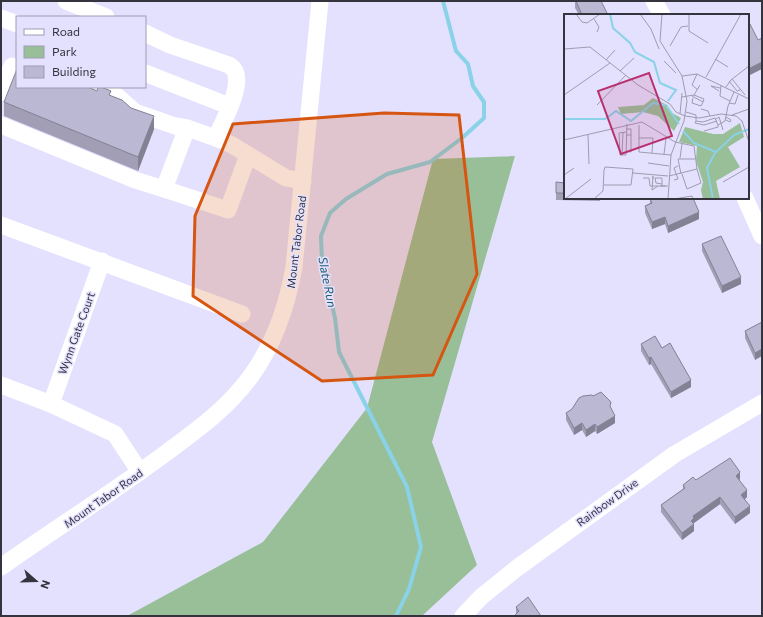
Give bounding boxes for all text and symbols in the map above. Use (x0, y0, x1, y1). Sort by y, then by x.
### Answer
inset map (564, 14, 749, 199)
legend (16, 16, 146, 88)
text: Road (52, 24, 80, 38)
text: Park (52, 44, 78, 58)
text: Building (52, 64, 96, 78)
street label: Mount Tabor Road (284, 195, 308, 289)
water label: Slate Run (316, 255, 340, 309)
street label: Wynn Gate Court (55, 290, 97, 376)
street label: Mount Tabor Road (61, 466, 145, 530)
street label: Rainbow Drive (574, 475, 640, 529)
north arrow (16, 561, 56, 601)
text: N (38, 578, 53, 591)

